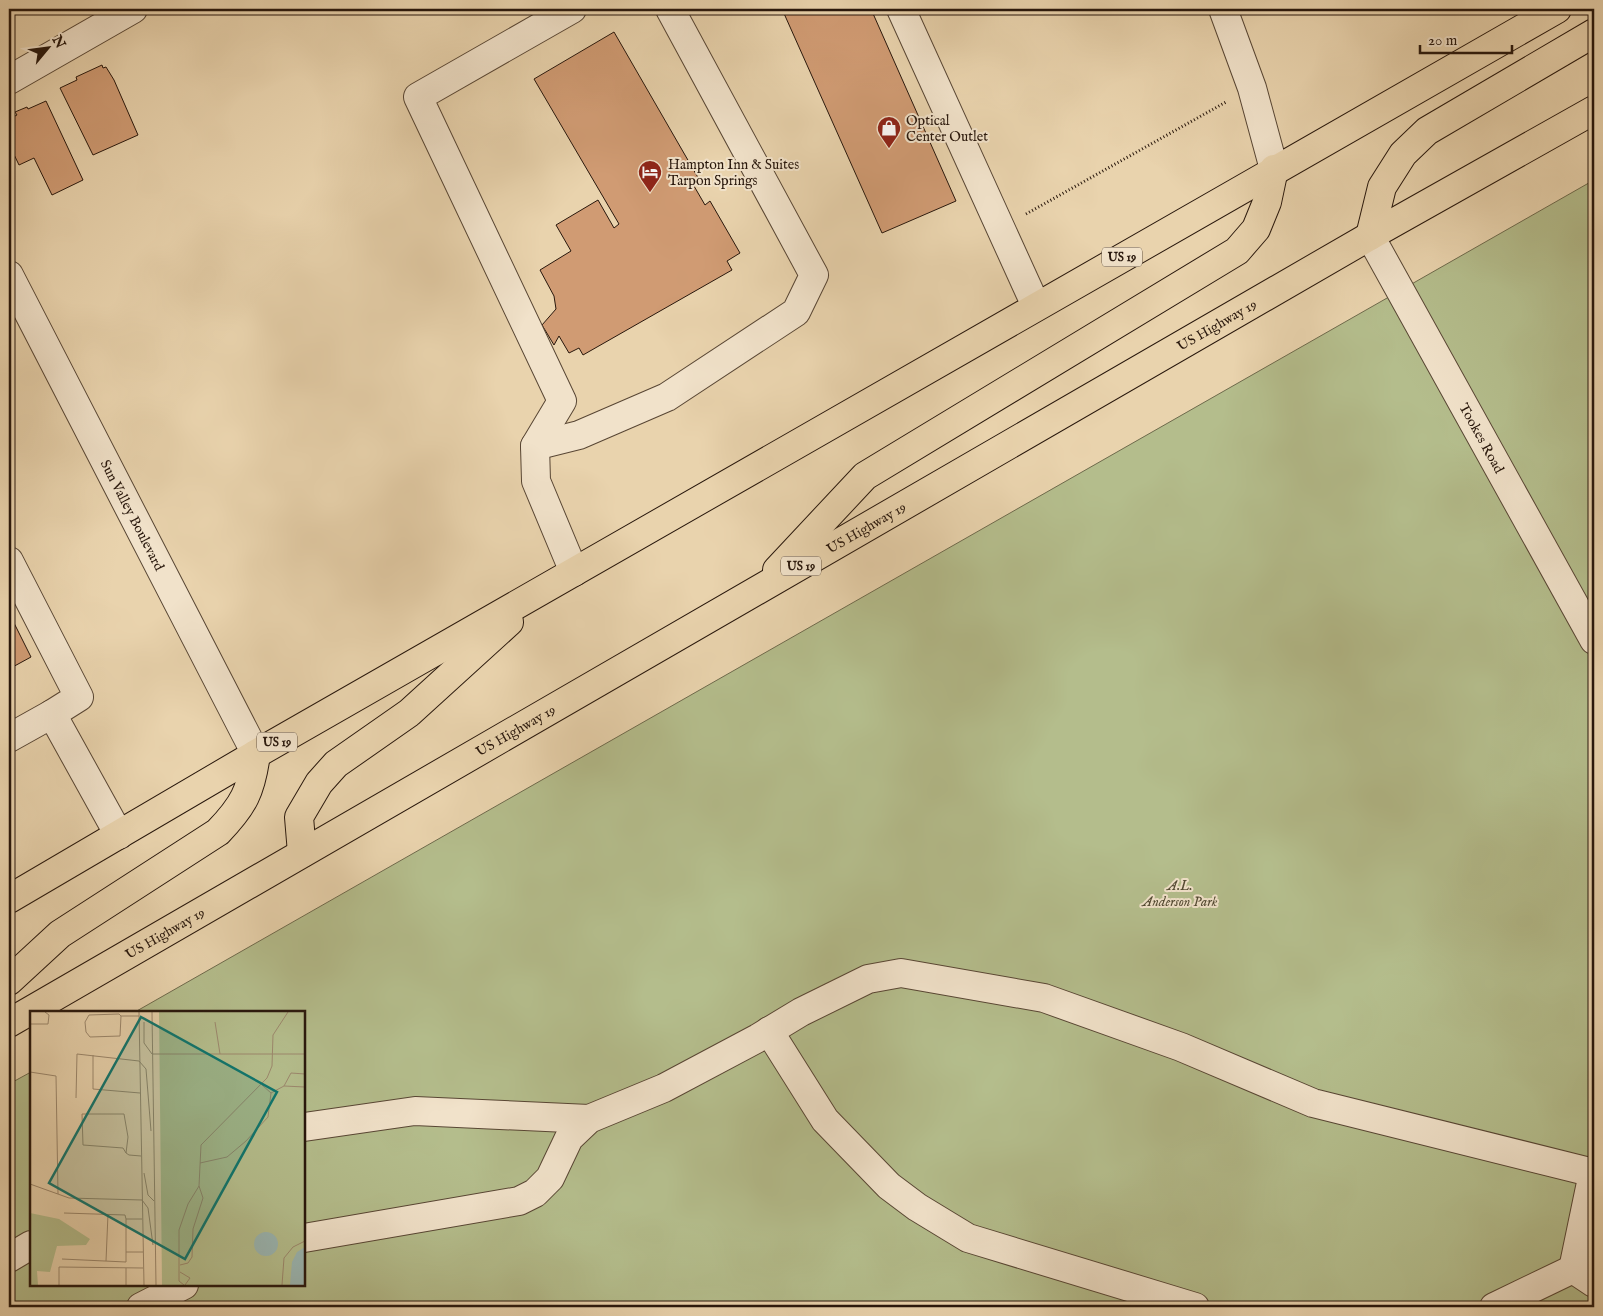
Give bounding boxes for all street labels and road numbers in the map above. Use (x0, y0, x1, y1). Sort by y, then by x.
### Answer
road number: US 19 (1102, 248, 1142, 266)
street label: US Highway 19 (1174, 295, 1260, 356)
street label: Tookes Road (1454, 400, 1508, 477)
street label: Sun Valley Boulevard (96, 457, 168, 574)
street label: US Highway 19 (823, 498, 910, 558)
road number: US 19 (781, 556, 821, 576)
street label: US Highway 19 (473, 701, 559, 761)
road number: US 19 (257, 732, 297, 752)
street label: US Highway 19 (122, 904, 208, 964)

